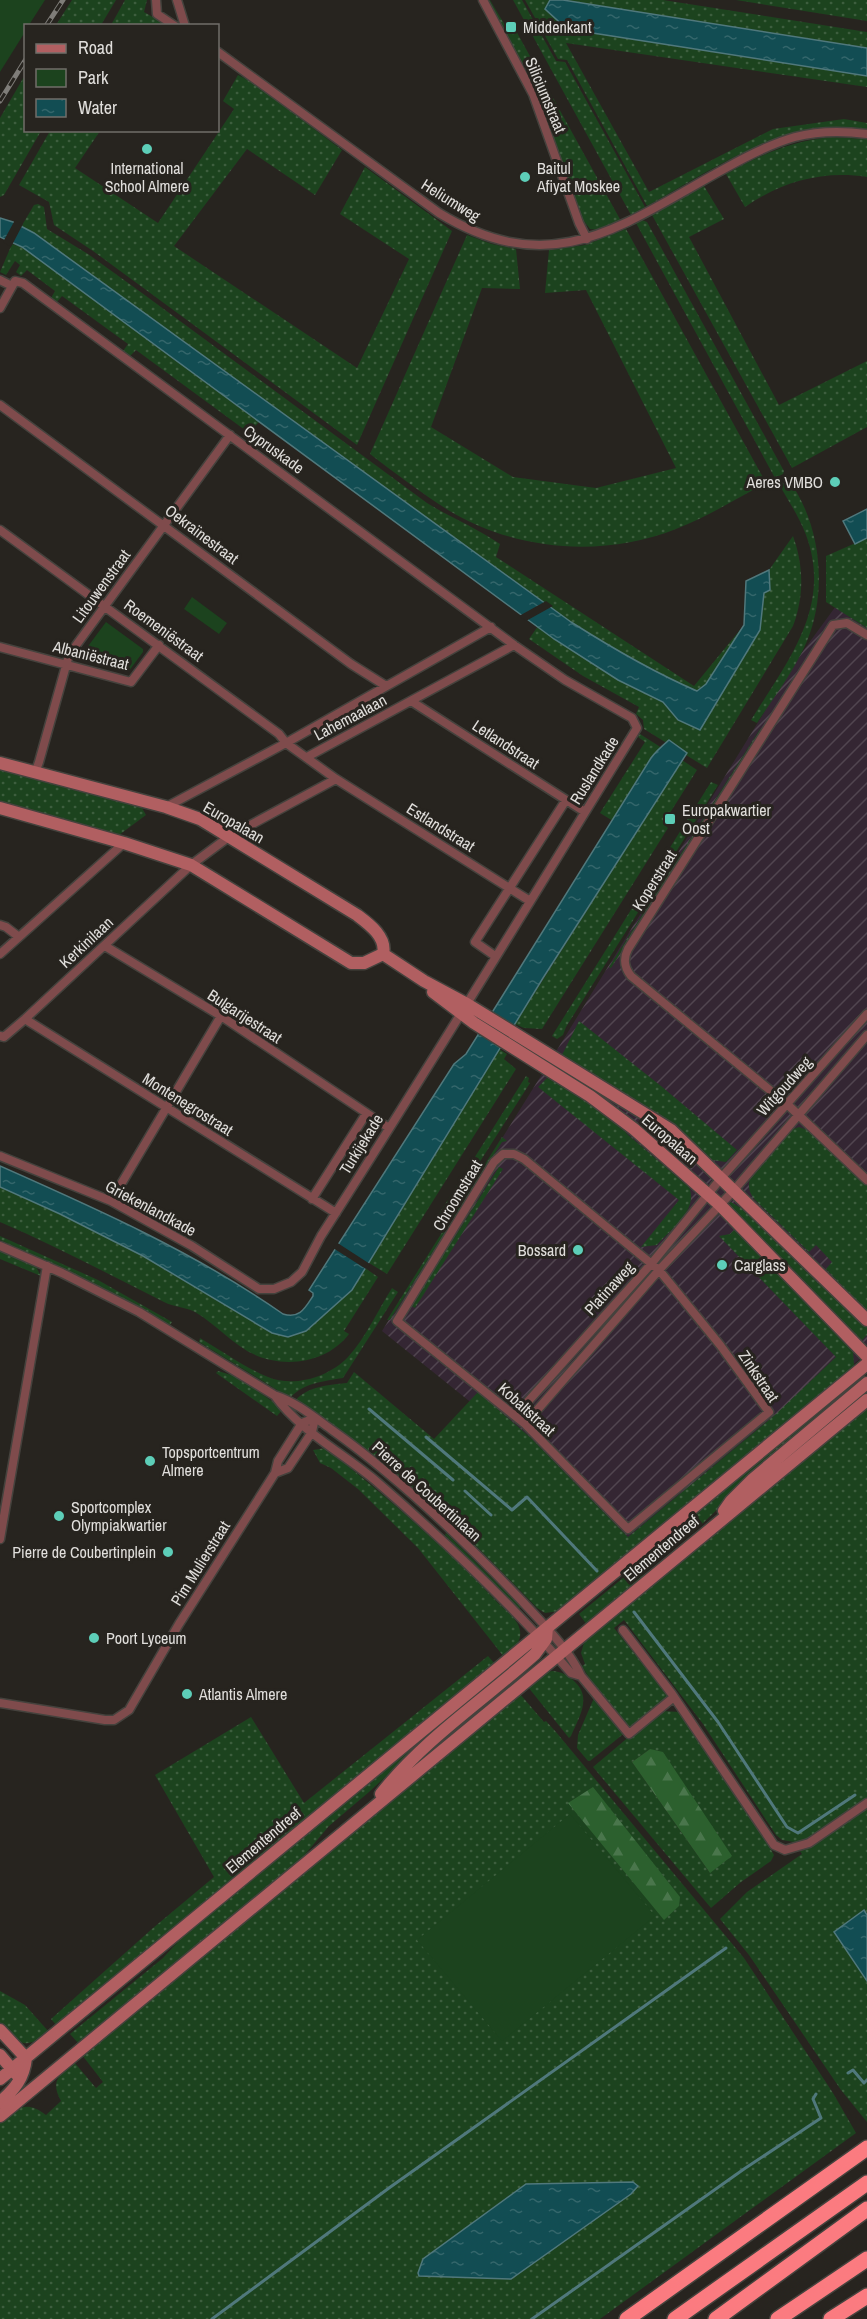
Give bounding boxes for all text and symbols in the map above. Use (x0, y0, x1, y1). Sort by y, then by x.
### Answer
place label: Middenkant (523, 16, 592, 38)
marker: Middenkant (504, 20, 518, 34)
legend (24, 24, 219, 132)
text: Road (78, 35, 113, 60)
street label: Siliciumstraat (520, 54, 572, 137)
text: Park (78, 65, 109, 90)
text: Water (78, 95, 117, 120)
marker: International School Almere (140, 142, 154, 156)
place label: International School Almere (105, 157, 189, 197)
place label: Baitul Afiyat Moskee (536, 157, 620, 197)
marker: Baitul Afiyat Moskee (518, 170, 532, 184)
street label: Heliumweg (417, 173, 485, 227)
street label: Cypruskade (239, 420, 309, 478)
place label: Aeres VMBO (745, 471, 823, 493)
marker: Aeres VMBO (828, 475, 842, 489)
street label: Oekraïnestraat (161, 499, 244, 569)
street label: Litouwenstraat (67, 544, 135, 627)
street label: Roemeniëstraat (120, 594, 209, 667)
street label: Albaniëstraat (50, 635, 132, 675)
street label: Lahemaalaan (310, 689, 390, 745)
street label: Letlandstraat (468, 714, 544, 774)
street label: Ruslandkade (564, 732, 624, 808)
street label: Europalaan (199, 796, 269, 848)
street label: Estlandstraat (403, 797, 480, 857)
place label: Europakwartier Oost (682, 799, 772, 839)
marker: Europakwartier Oost (663, 812, 677, 826)
street label: Koperstraat (627, 845, 681, 915)
street label: Kerkinilaan (54, 911, 118, 973)
street label: Bulgarijestraat (204, 984, 287, 1048)
street label: Witgoudweg (751, 1051, 817, 1120)
street label: Montenegrostraat (139, 1067, 238, 1141)
street label: Europalaan (637, 1109, 703, 1169)
street label: Turkijekade (334, 1110, 388, 1178)
street label: Chroomstraat (427, 1155, 487, 1235)
street label: Griekenlandkade (102, 1175, 200, 1241)
place label: Bossard (518, 1239, 566, 1261)
marker: Bossard (571, 1243, 585, 1257)
place label: Carglass (734, 1254, 786, 1276)
street label: Platinaweg (579, 1256, 639, 1319)
marker: Carglass (715, 1258, 729, 1272)
street label: Zinkstraat (734, 1346, 785, 1407)
street label: Kobaltstraat (494, 1377, 561, 1441)
street label: Pierre de Coubertinlaan (368, 1436, 486, 1546)
place label: Topsportcentrum Almere (161, 1441, 260, 1481)
marker: Topsportcentrum Almere (143, 1454, 157, 1468)
place label: Sportcomplex Olympiakwartier (71, 1496, 167, 1536)
marker: Sportcomplex Olympiakwartier (52, 1509, 66, 1523)
street label: Elementendreef (618, 1510, 704, 1586)
street label: Pim Mulierstraat (165, 1516, 235, 1610)
place label: Pierre de Coubertinplein (12, 1541, 156, 1563)
marker: Pierre de Coubertinplein (161, 1545, 175, 1559)
place label: Poort Lyceum (106, 1627, 186, 1649)
marker: Poort Lyceum (87, 1631, 101, 1645)
place label: Atlantis Almere (198, 1683, 287, 1705)
marker: Atlantis Almere (180, 1687, 194, 1701)
street label: Elementendreef (220, 1802, 306, 1878)

